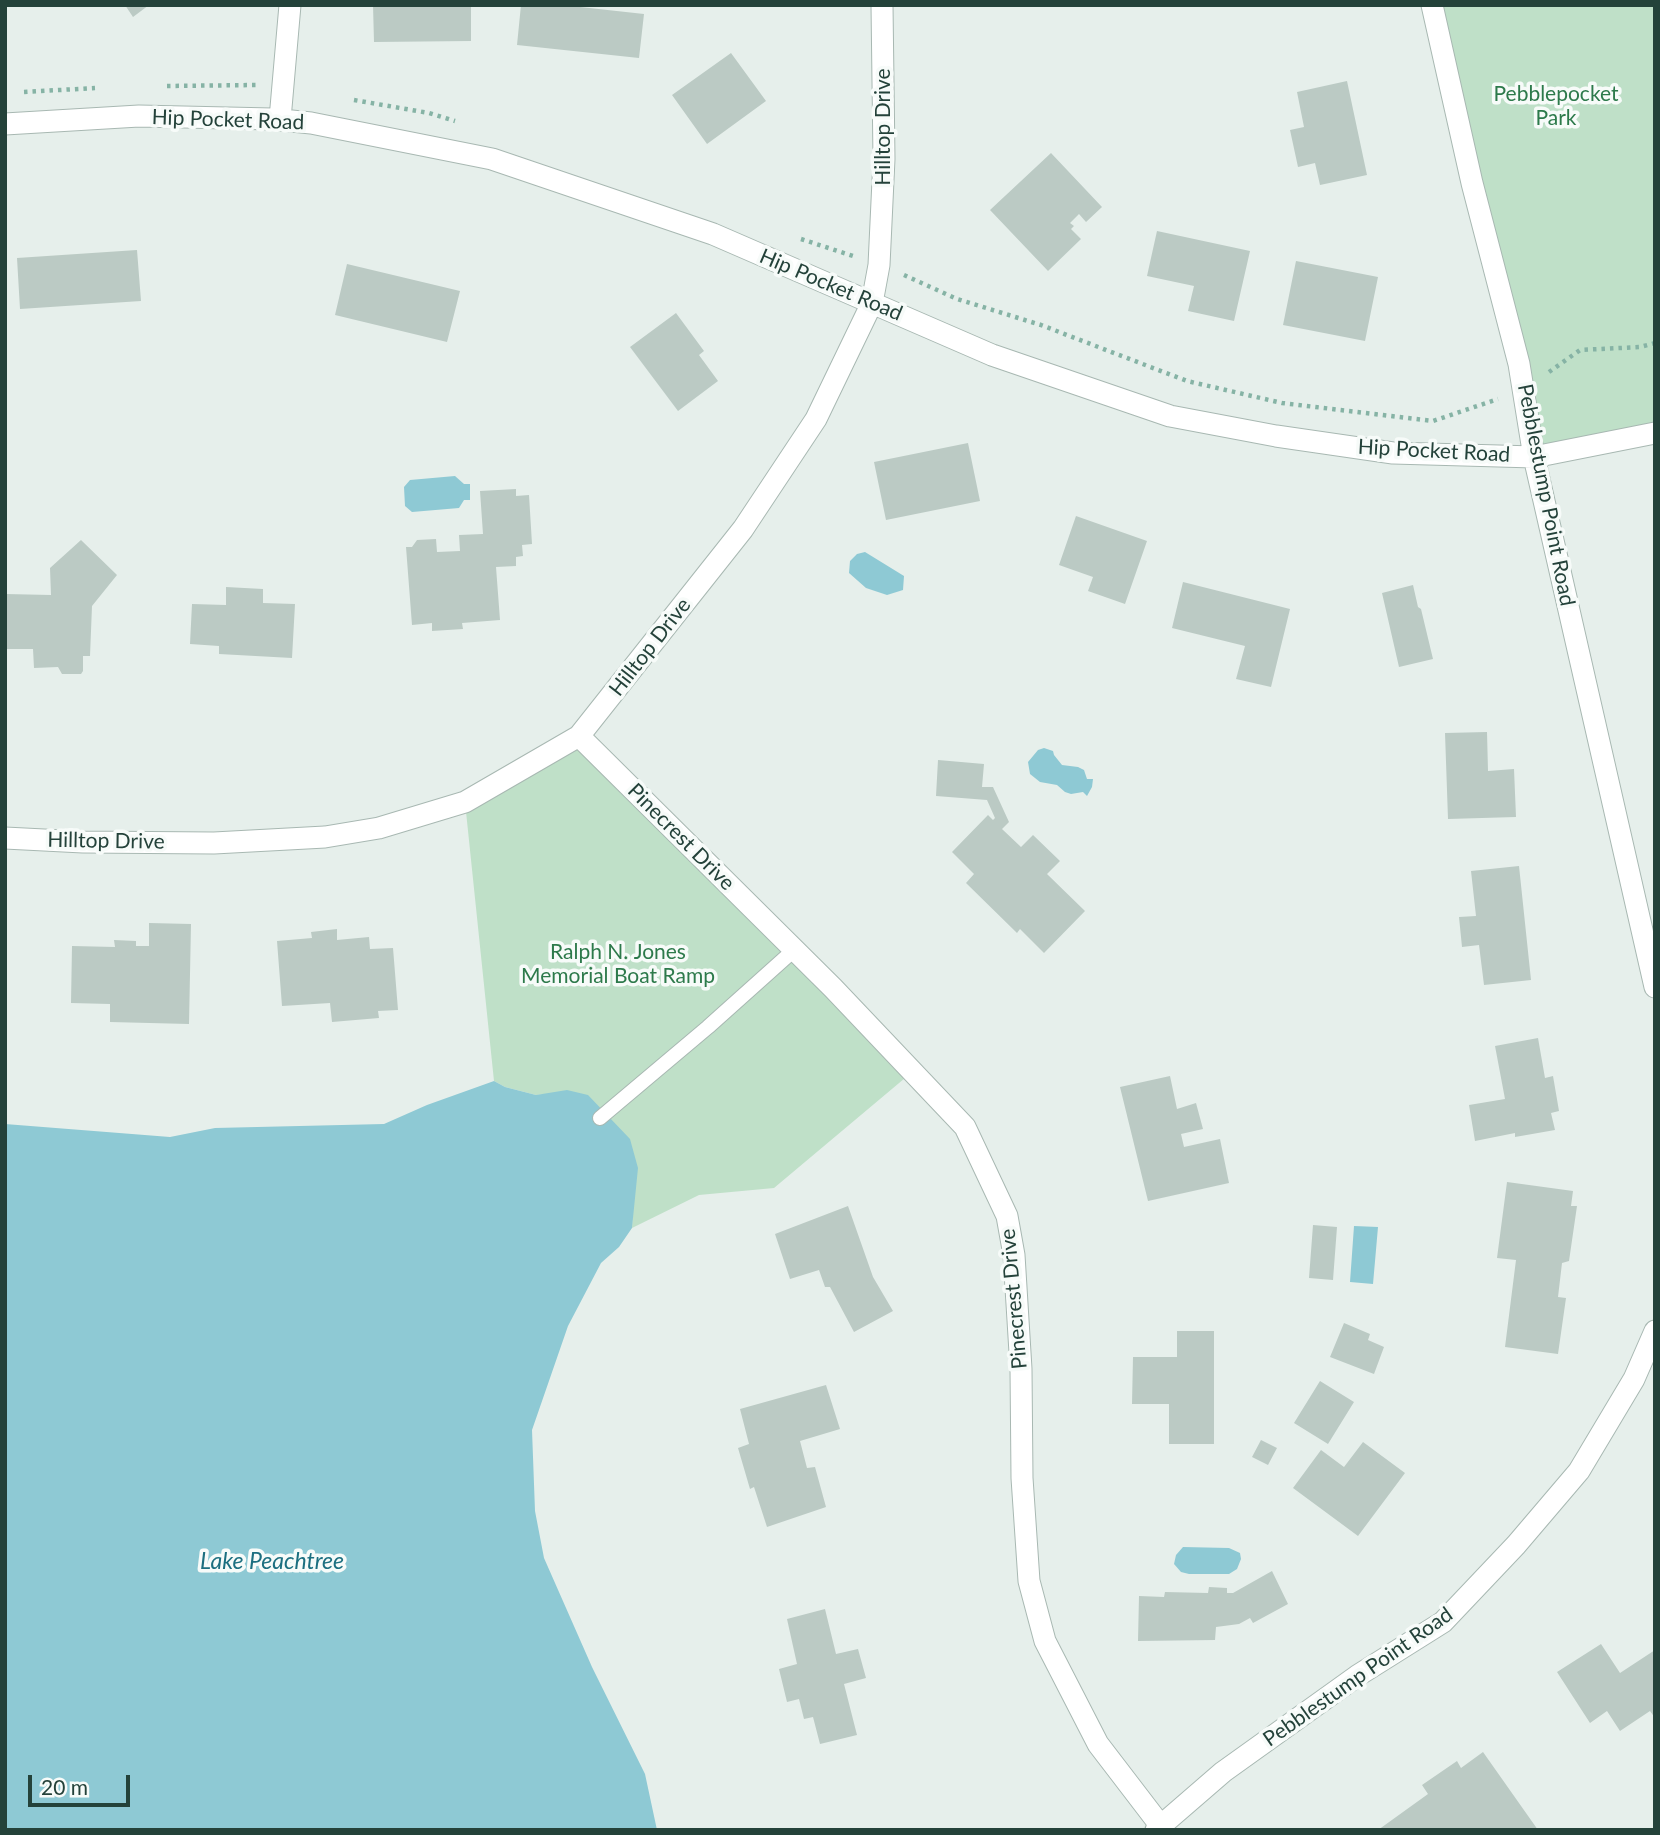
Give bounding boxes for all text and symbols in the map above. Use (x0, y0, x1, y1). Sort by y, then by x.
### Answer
street label: Hilltop Drive (870, 68, 896, 186)
park label: Pebblepocket Park (1493, 81, 1619, 131)
street label: Hip Pocket Road (151, 105, 305, 135)
street label: Hip Pocket Road (756, 244, 906, 326)
street label: Pebblestump Point Road (1512, 382, 1580, 608)
street label: Hip Pocket Road (1357, 434, 1511, 468)
street label: Hilltop Drive (604, 593, 696, 701)
street label: Pinecrest Drive (622, 778, 740, 896)
street label: Hilltop Drive (47, 827, 165, 855)
park label: Ralph N. Jones Memorial Boat Ramp (521, 939, 715, 989)
street label: Pinecrest Drive (995, 1228, 1033, 1370)
water label: Lake Peachtree (200, 1548, 344, 1576)
street label: Pebblestump Point Road (1258, 1602, 1458, 1752)
scale bar (32, 1762, 133, 1806)
text: 20 m (41, 1774, 88, 1799)

